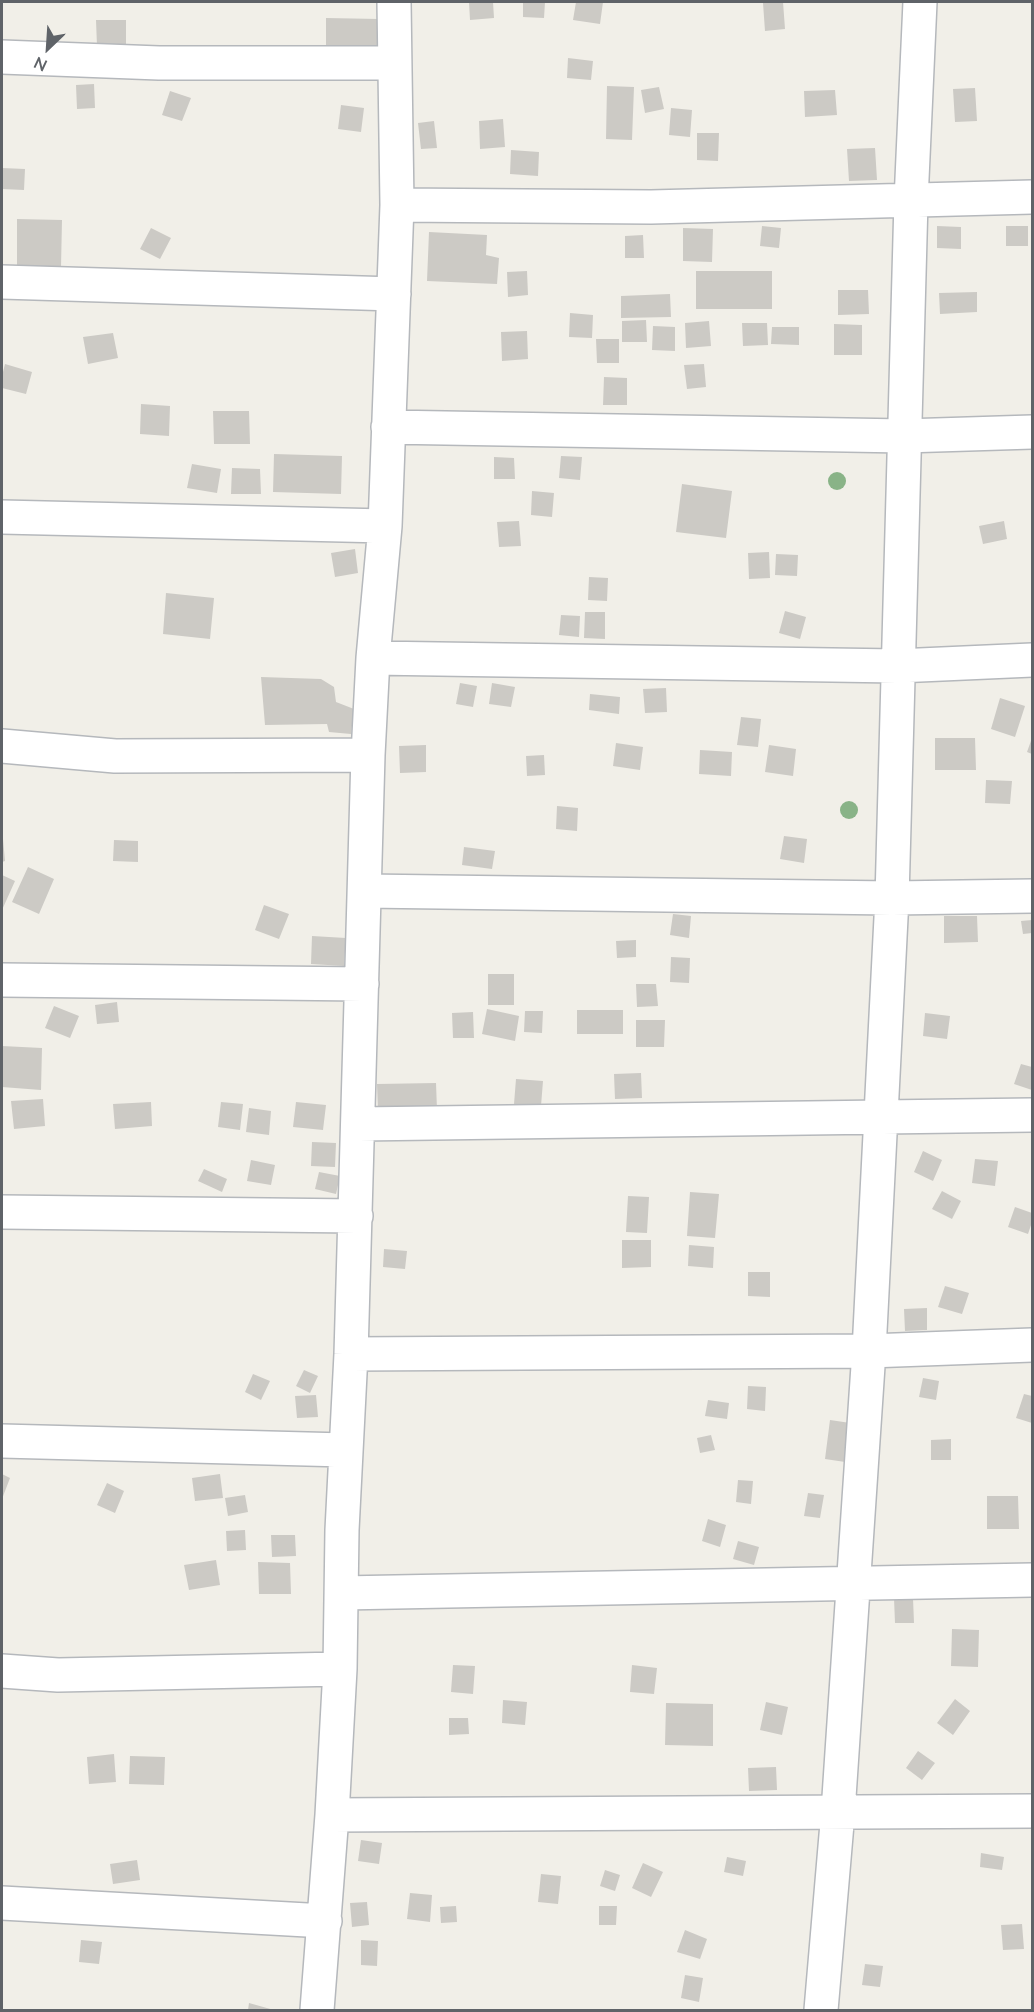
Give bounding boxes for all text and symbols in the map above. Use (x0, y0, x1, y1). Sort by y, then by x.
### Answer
north arrow (18, 18, 78, 78)
text: N (31, 54, 50, 76)

